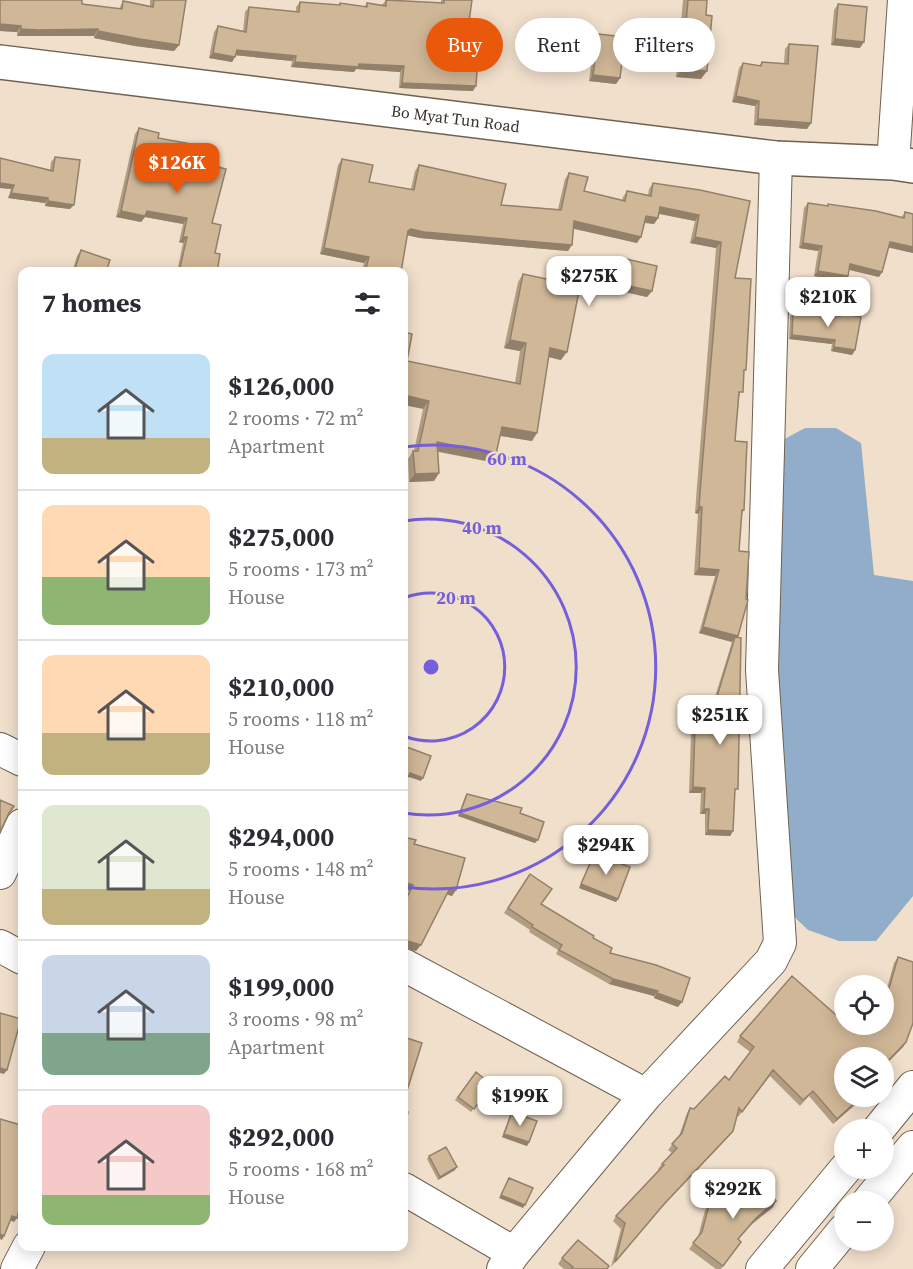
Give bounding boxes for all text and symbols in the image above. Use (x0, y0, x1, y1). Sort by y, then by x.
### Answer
chip: Buy (426, 18, 503, 72)
chip: Rent (515, 18, 601, 72)
chip: Filters (613, 18, 715, 72)
street label: Bo Myat Tun Road (390, 99, 521, 137)
pin: $126K (135, 143, 219, 194)
text: $126K (148, 148, 206, 176)
pin: $275K (547, 256, 631, 307)
text: $275K (560, 261, 618, 289)
pin: $210K (786, 277, 870, 328)
text: $210K (799, 282, 857, 310)
text: 7 homes (42, 285, 141, 321)
icon: filters (351, 287, 384, 320)
text: $126,000 (228, 368, 334, 404)
icon: home (90, 378, 162, 450)
text: 2 rooms · 72 m² (228, 404, 364, 432)
text: Apartment (228, 432, 325, 460)
text: 60 m (487, 446, 527, 471)
text: 40 m (462, 515, 502, 540)
text: $275,000 (228, 519, 334, 555)
icon: home (90, 529, 162, 601)
text: 5 rooms · 173 m² (228, 555, 374, 583)
text: House (228, 583, 285, 611)
text: 20 m (436, 585, 476, 610)
centre of rings (421, 657, 441, 677)
text: $210,000 (228, 669, 334, 705)
icon: home (90, 679, 162, 751)
pin: $251K (678, 695, 762, 746)
text: $251K (691, 700, 749, 728)
text: 5 rooms · 118 m² (228, 705, 374, 733)
text: House (228, 733, 285, 761)
text: $294,000 (228, 819, 334, 855)
pin: $294K (564, 825, 648, 876)
icon: home (90, 829, 162, 901)
text: $294K (577, 830, 635, 858)
text: 5 rooms · 148 m² (228, 855, 374, 883)
text: House (228, 883, 285, 911)
text: $199,000 (228, 969, 334, 1005)
map controls (834, 975, 894, 1251)
button: locate (834, 975, 894, 1035)
icon: home (90, 979, 162, 1051)
text: 3 rooms · 98 m² (228, 1005, 364, 1033)
text: Apartment (228, 1033, 325, 1061)
button: layers (834, 1047, 894, 1107)
pin: $199K (478, 1076, 562, 1127)
text: $199K (491, 1081, 549, 1109)
text: $292,000 (228, 1119, 334, 1155)
button: + (834, 1119, 894, 1179)
icon: home (90, 1129, 162, 1201)
text: 5 rooms · 168 m² (228, 1155, 374, 1183)
pin: $292K (691, 1169, 775, 1220)
text: $292K (704, 1174, 762, 1202)
text: House (228, 1183, 285, 1211)
button: − (834, 1191, 894, 1251)

